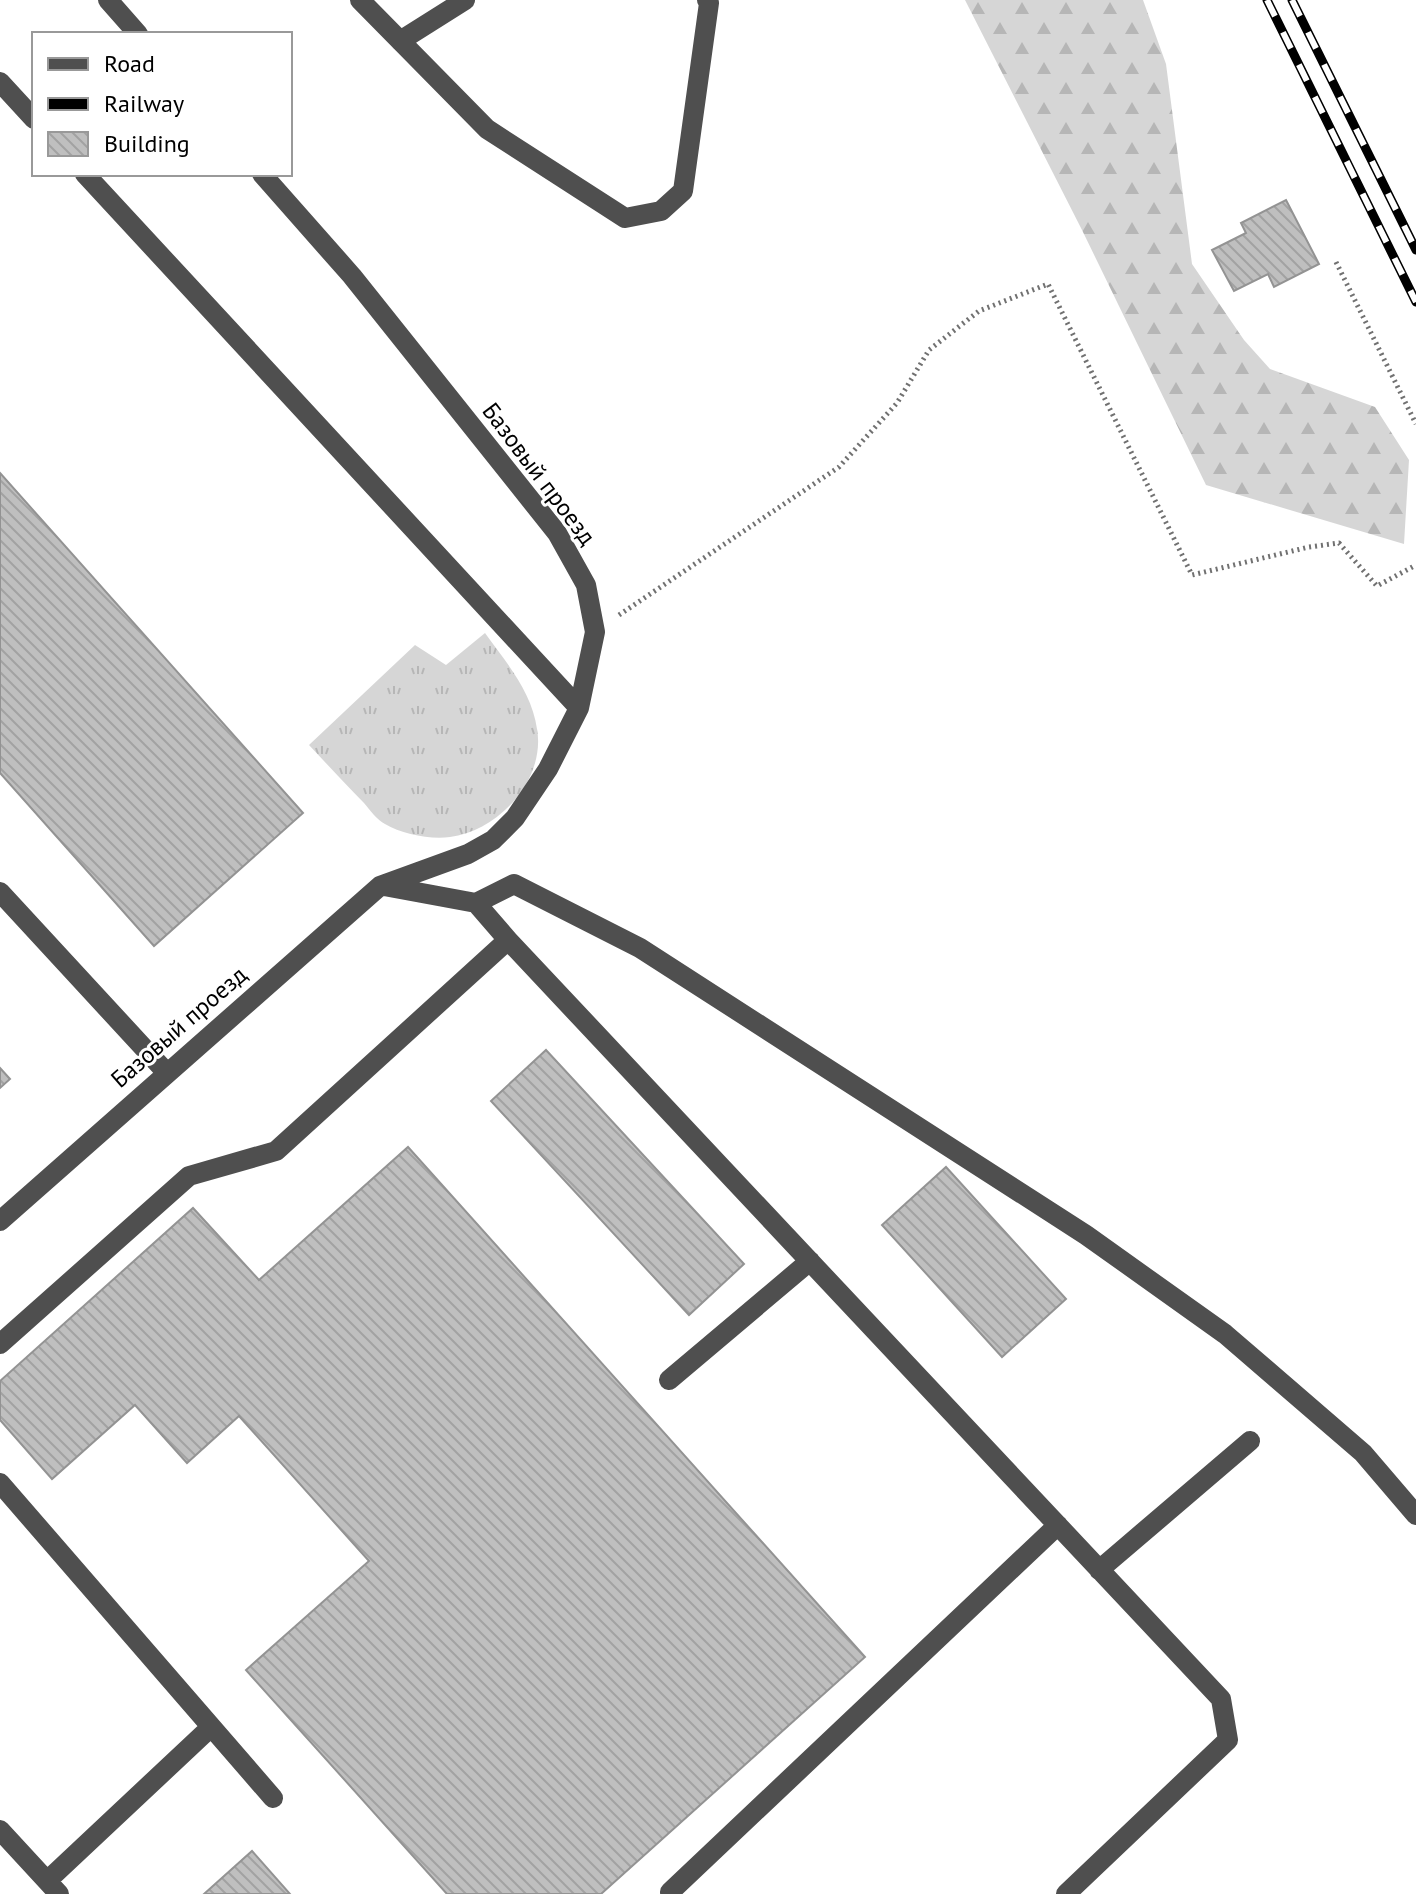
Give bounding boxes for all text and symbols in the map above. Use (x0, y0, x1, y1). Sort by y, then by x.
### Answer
legend (32, 32, 292, 176)
text: Road (104, 48, 155, 79)
text: Railway (104, 88, 184, 119)
text: Building (104, 128, 190, 159)
street label: Базовый проезд (476, 396, 603, 551)
street label: Базовый проезд (104, 959, 253, 1094)

